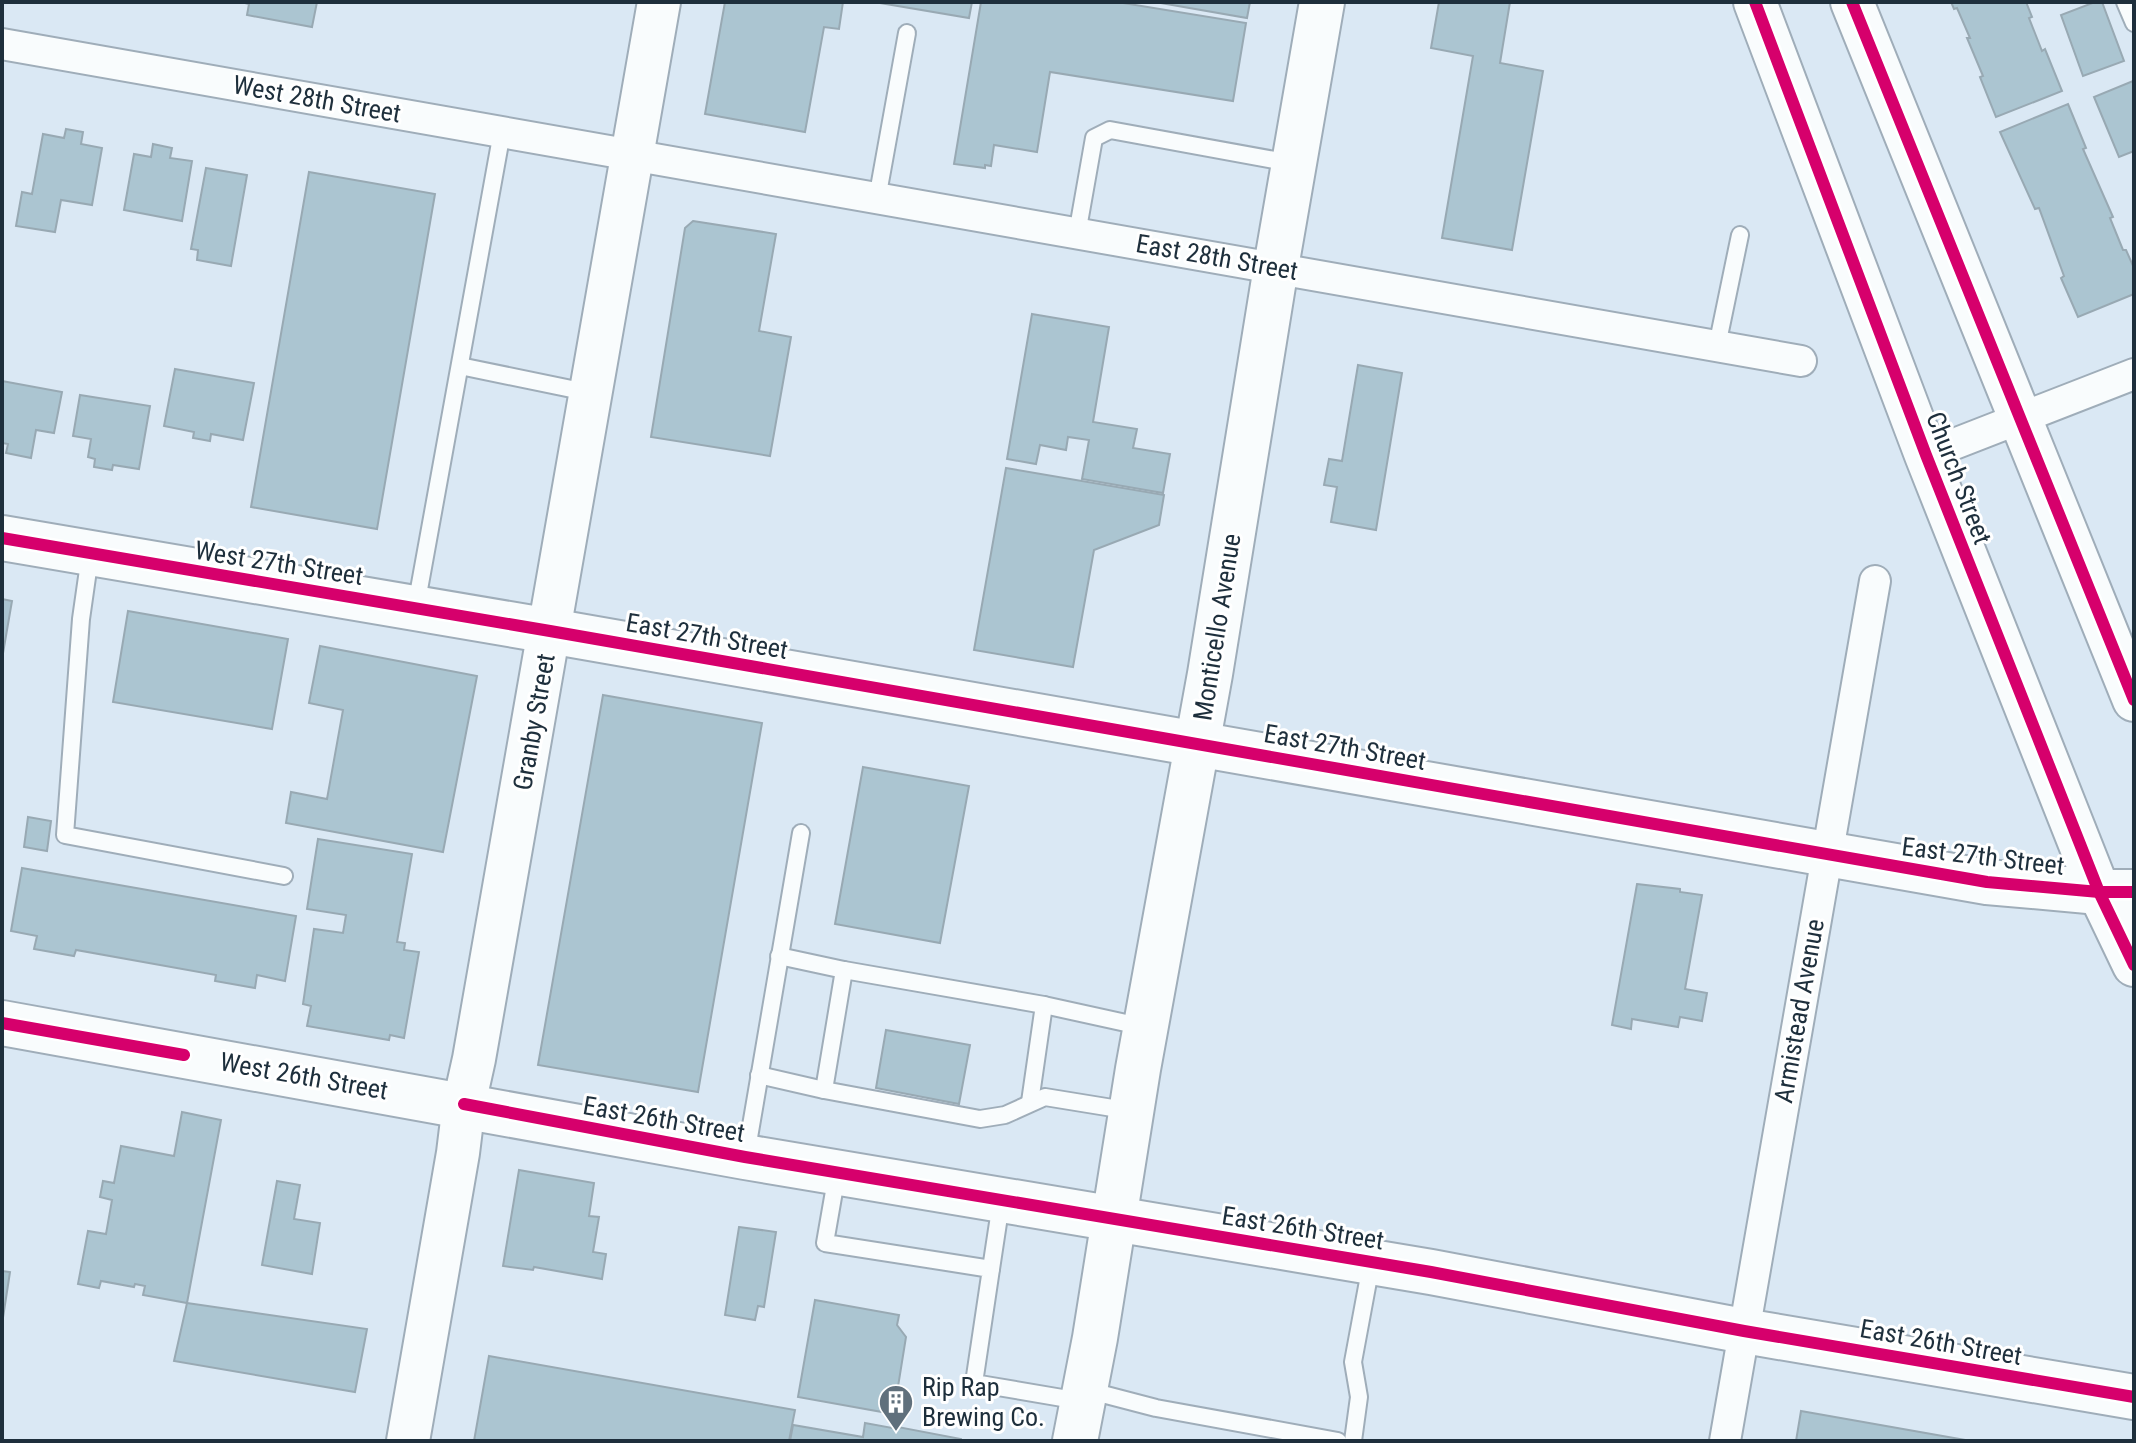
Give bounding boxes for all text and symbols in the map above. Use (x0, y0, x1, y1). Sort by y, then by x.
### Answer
street label: West 28th Street (231, 69, 403, 129)
street label: East 28th Street (1134, 228, 1300, 286)
street label: Church Street (1920, 408, 1998, 548)
street label: Monticello Avenue (1187, 531, 1247, 723)
street label: West 27th Street (193, 535, 365, 591)
street label: East 27th Street (624, 607, 790, 665)
street label: Granby Street (507, 651, 561, 793)
street label: East 27th Street (1262, 718, 1428, 776)
street label: East 27th Street (1900, 831, 2066, 881)
street label: Armistead Avenue (1768, 917, 1830, 1105)
street label: West 26th Street (218, 1046, 390, 1106)
street label: East 26th Street (581, 1090, 747, 1148)
street label: East 26th Street (1220, 1200, 1386, 1256)
street label: East 26th Street (1858, 1313, 2024, 1371)
place label: Rip Rap Brewing Co. (922, 1372, 1045, 1432)
building icon: Rip Rap Brewing Co. (877, 1383, 915, 1433)

